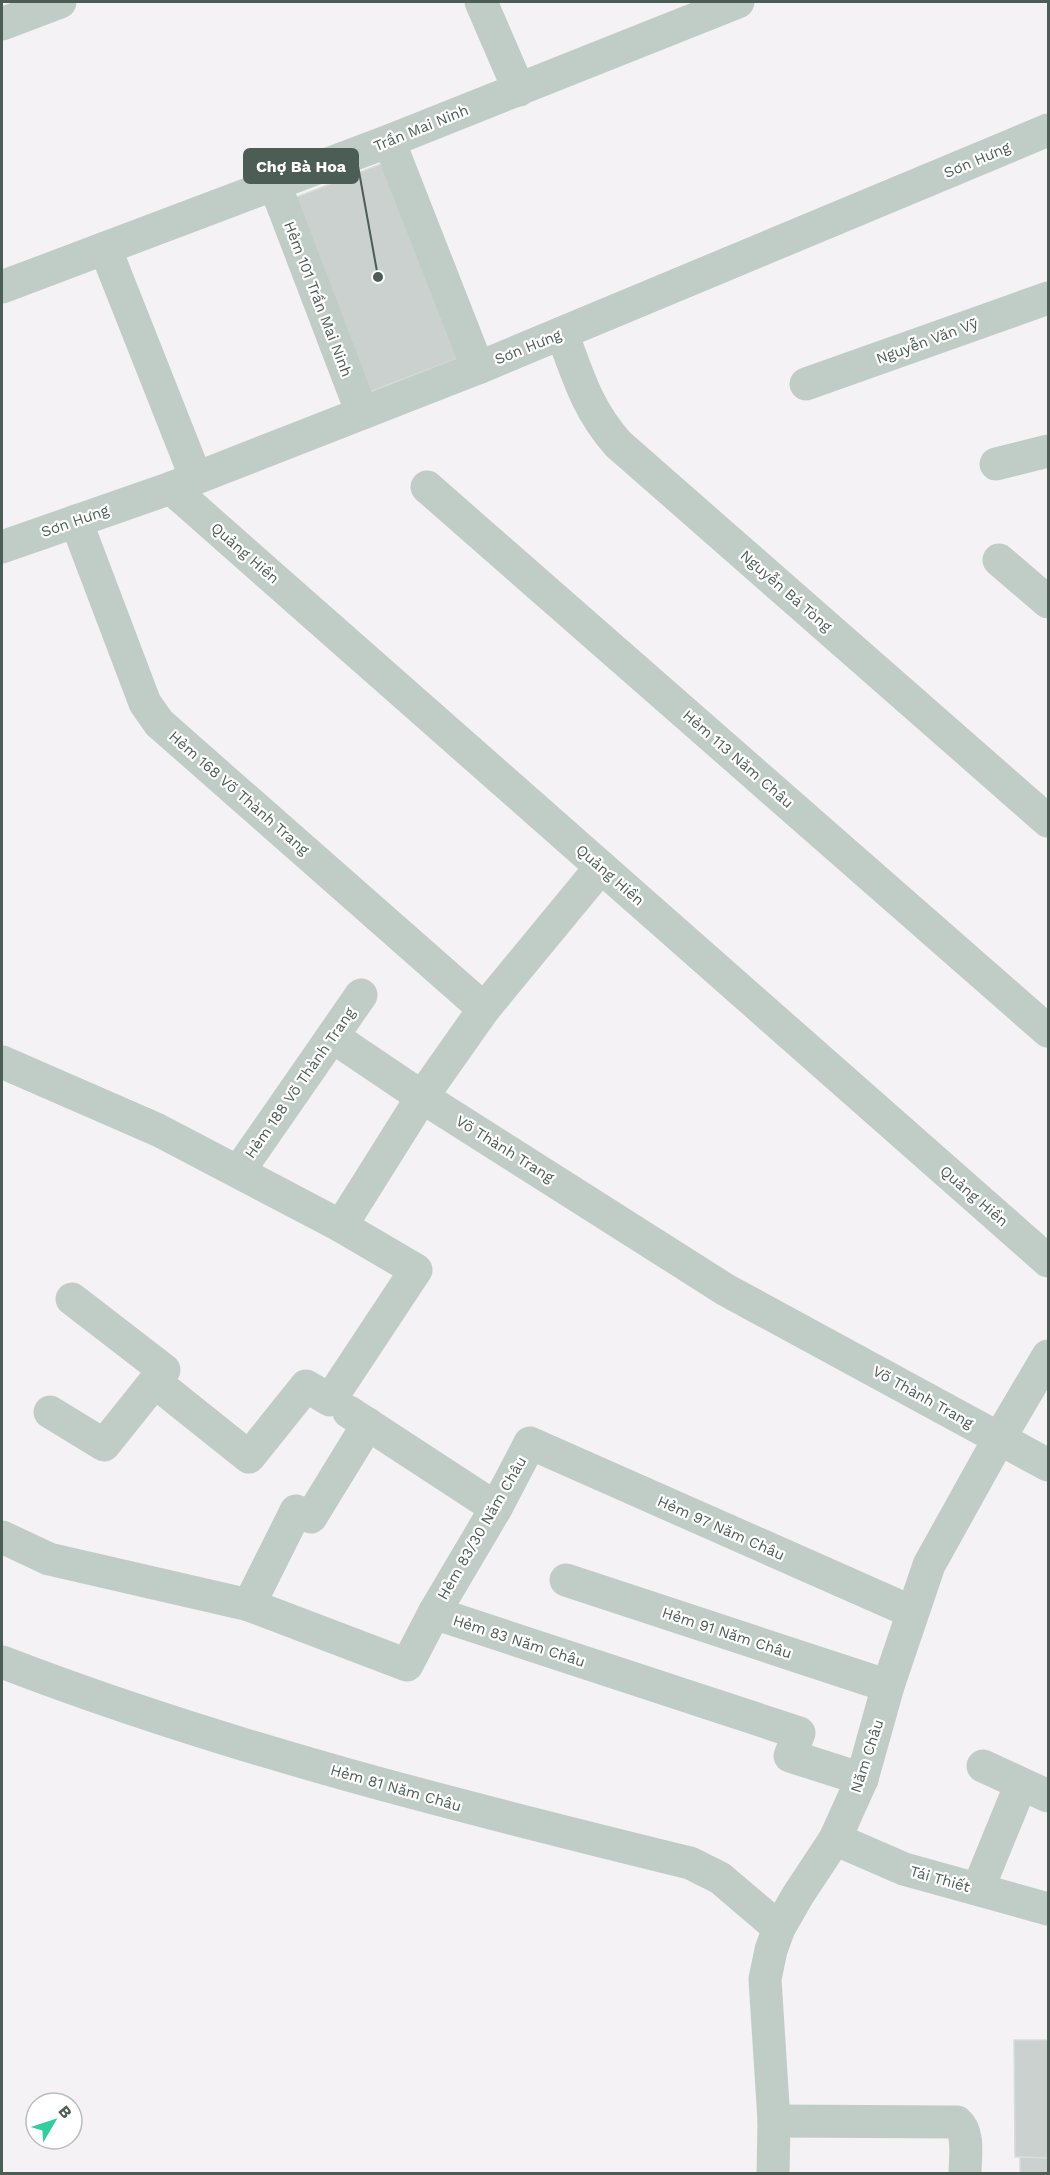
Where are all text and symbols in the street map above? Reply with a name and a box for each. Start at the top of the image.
street label: Trần Mai Ninh [371,101,471,155]
street label: Sơn Hưng [941,138,1013,182]
callout: Chợ Bà Hoa [244,149,358,183]
text: Chợ Bà Hoa [256,157,347,176]
street label: Hẻm 101 Trần Mai Ninh [280,219,356,379]
street label: Nguyễn Văn Vỹ [873,313,981,368]
street label: Sơn Hưng [492,325,564,369]
street label: Sơn Hưng [39,501,111,541]
street label: Quảng Hiền [207,519,283,587]
street label: Nguyễn Bá Tòng [737,546,836,636]
street label: Hẻm 113 Năm Châu [679,706,797,812]
street label: Hẻm 168 Võ Thành Trang [165,727,313,859]
street label: Quảng Hiền [572,841,648,909]
street label: Hẻm 188 Võ Thành Trang [241,1004,359,1162]
street label: Võ Thành Trang [453,1112,557,1186]
street label: Quảng Hiền [936,1162,1012,1230]
street label: Võ Thành Trang [870,1362,976,1432]
street label: Hẻm 83/30 Năm Châu [434,1453,530,1603]
street label: Hẻm 97 Năm Châu [655,1492,787,1564]
street label: Hẻm 91 Năm Châu [660,1604,794,1662]
street label: Hẻm 83 Năm Châu [451,1611,587,1671]
street label: Năm Châu [847,1717,887,1795]
street label: Hẻm 81 Năm Châu [328,1761,464,1815]
street label: Tái Thiết [908,1862,973,1896]
north arrow [24,2091,84,2151]
text: B [54,2102,76,2122]

